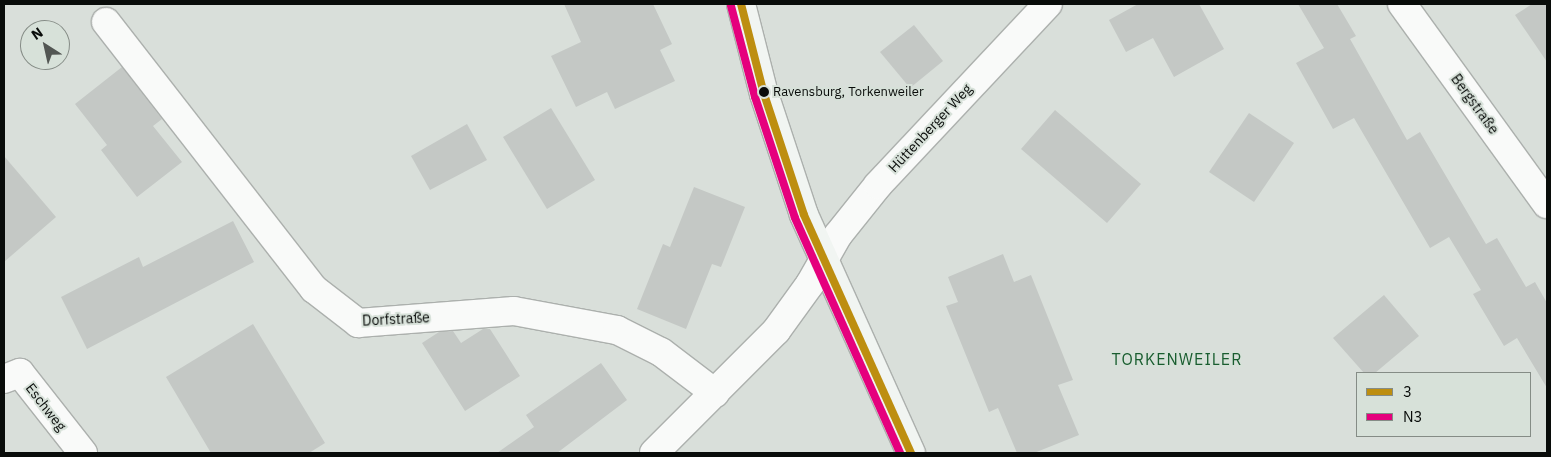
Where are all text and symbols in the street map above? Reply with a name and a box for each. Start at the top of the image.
north arrow [20,20,70,70]
text: N [28,23,46,44]
street label: Bergstraße [1448,71,1502,137]
street label: Hüttenberger Weg [885,80,975,176]
place label: Ravensburg, Torkenweiler [773,84,924,100]
marker: Ravensburg, Torkenweiler [759,87,769,97]
street label: Dorfstraße [362,309,430,329]
district label: TORKENWEILER [1110,349,1244,369]
legend [1356,372,1531,437]
street label: Eschweg [22,380,70,434]
text: 3 [1403,382,1412,401]
text: N3 [1403,407,1423,426]

